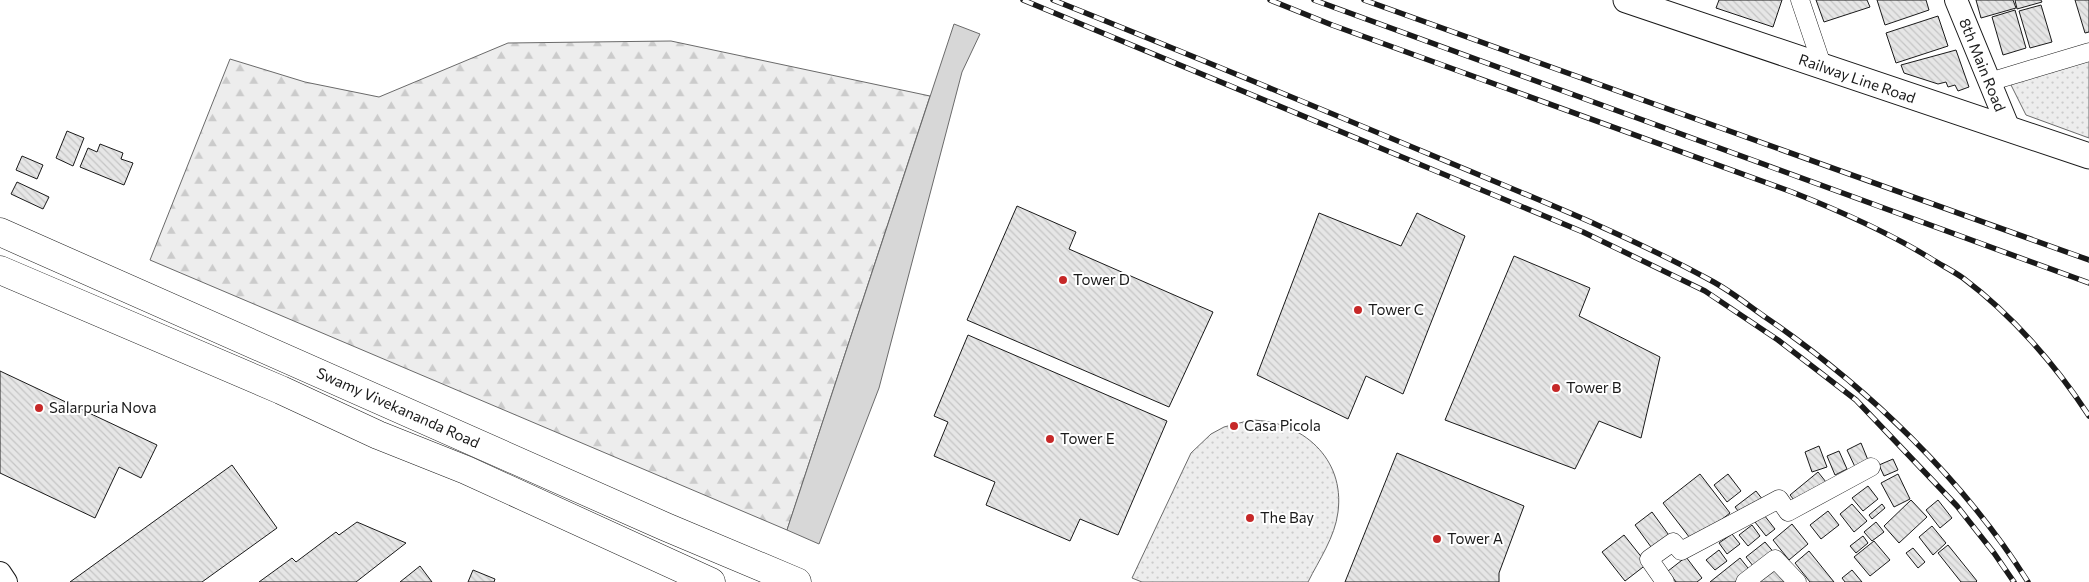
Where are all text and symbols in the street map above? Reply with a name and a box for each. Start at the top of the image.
street label: 8th Main Road [1956,15,2010,114]
street label: Railway Line Road [1796,50,1918,107]
place label: Tower D [1073,270,1130,288]
marker: Tower D [1057,274,1069,286]
place label: Tower C [1368,300,1424,318]
marker: Tower C [1352,304,1364,316]
street label: Swamy Vivekananda Road [314,363,483,451]
place label: Tower B [1566,378,1622,396]
marker: Tower B [1550,382,1562,394]
place label: Salarpuria Nova [49,398,157,416]
marker: Salarpuria Nova [33,402,45,414]
place label: Casa Picola [1244,416,1321,434]
marker: Casa Picola [1228,420,1240,432]
place label: Tower E [1060,429,1115,447]
marker: Tower E [1044,433,1056,445]
place label: The Bay [1260,508,1314,526]
marker: The Bay [1244,512,1256,524]
place label: Tower A [1447,529,1503,547]
marker: Tower A [1431,533,1443,545]

